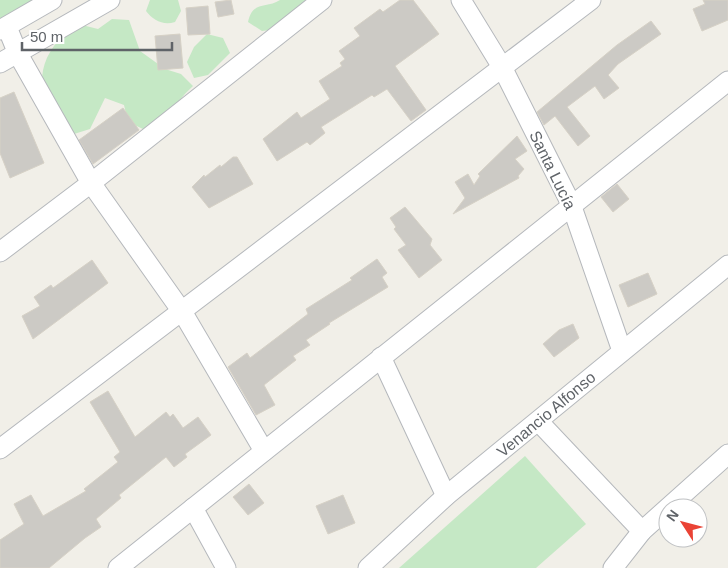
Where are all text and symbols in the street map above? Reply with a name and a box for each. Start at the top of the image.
scale bar [22,20,172,52]
text: 50 m [30,28,63,45]
street label: Santa Lucía [526,128,579,212]
street label: Venancio Alfonso [494,368,599,460]
north arrow [658,498,708,548]
text: N [663,507,682,524]

